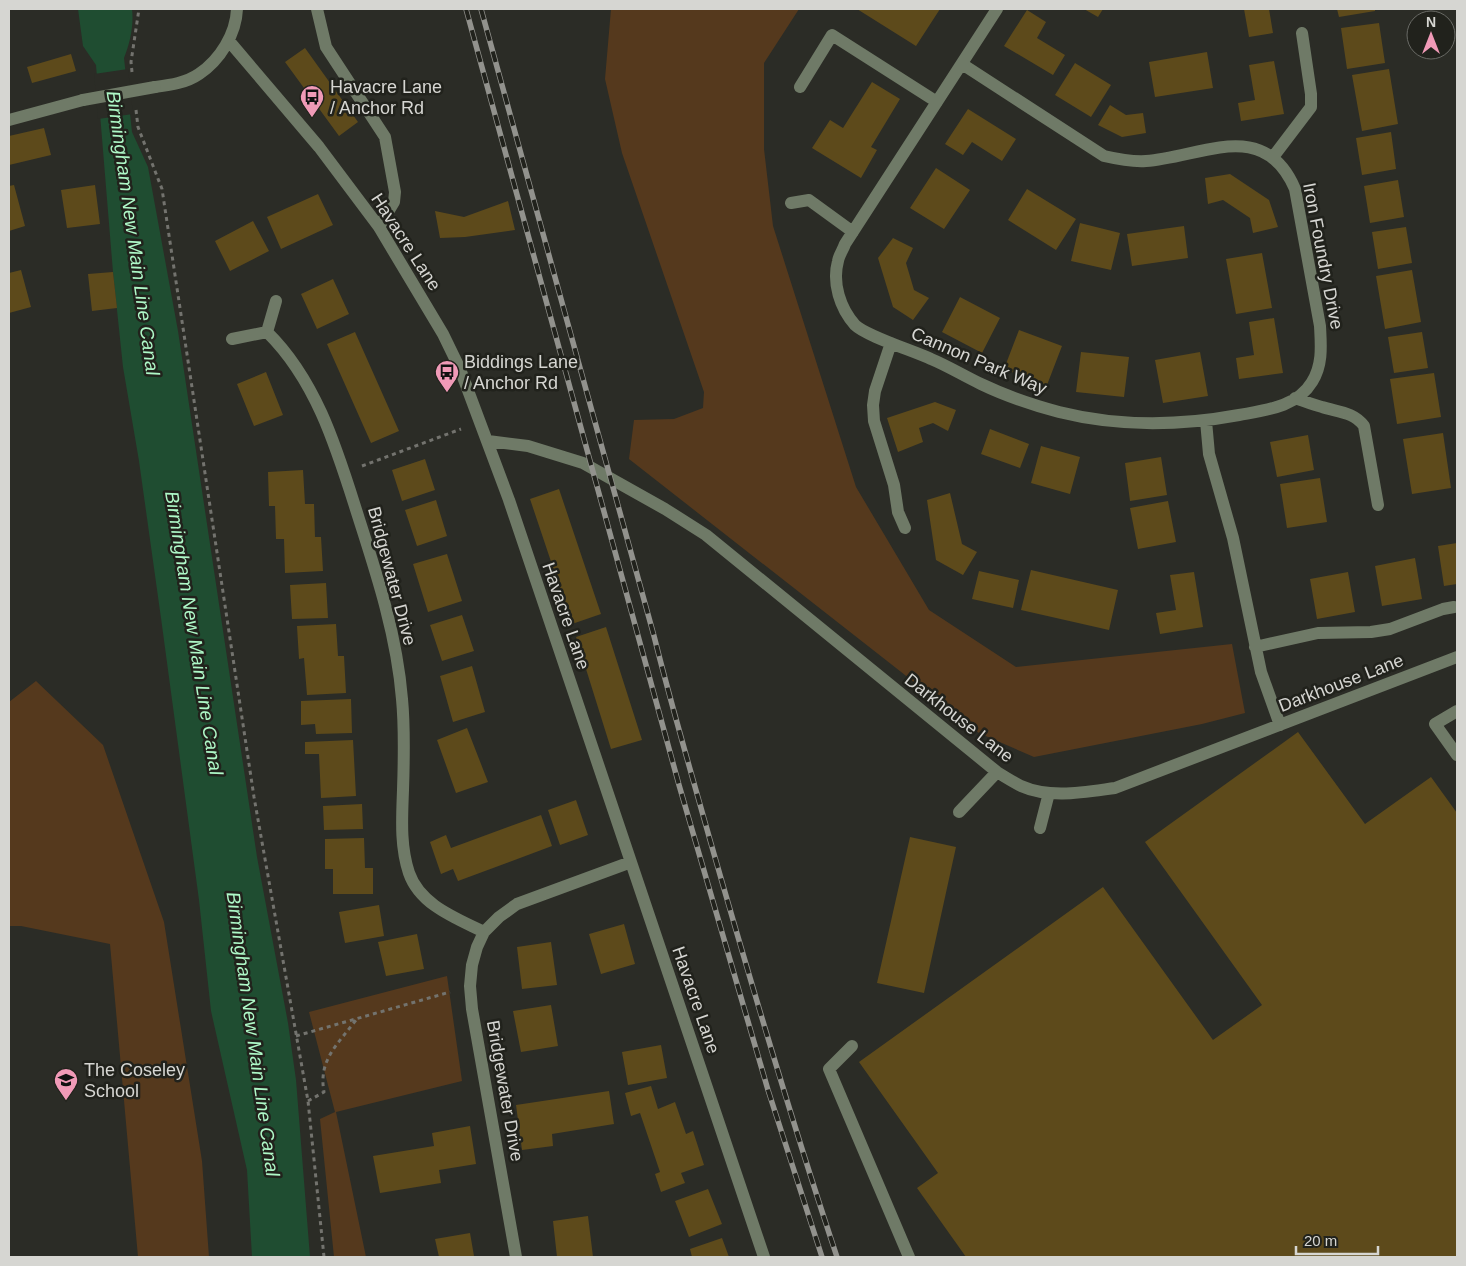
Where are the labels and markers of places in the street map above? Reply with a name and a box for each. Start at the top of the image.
place label: Havacre Lane / Anchor Rd [330,77,442,118]
bus stop icon: Havacre Lane / Anchor Rd [299,84,325,118]
place label: Biddings Lane / Anchor Rd [464,352,578,393]
bus stop icon: Biddings Lane / Anchor Rd [434,359,460,393]
place label: The Coseley School [84,1060,185,1101]
school or university icon: The Coseley School [53,1067,79,1101]

